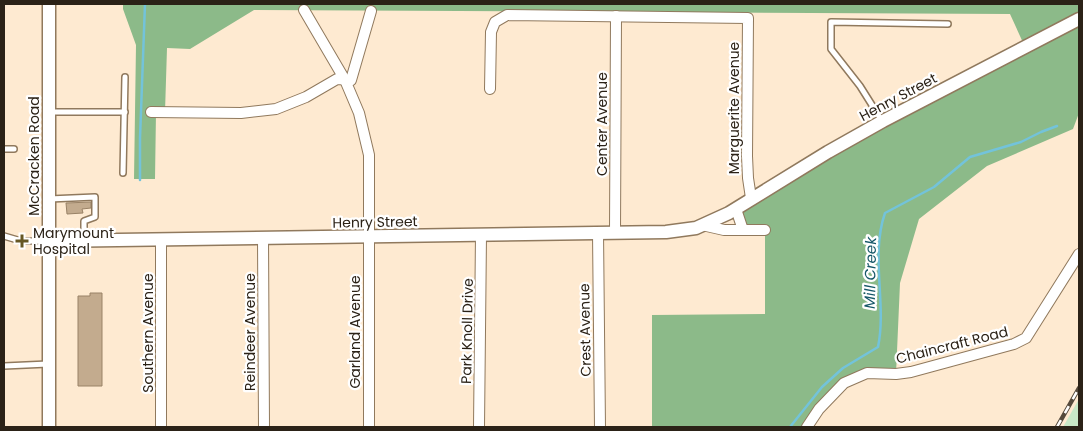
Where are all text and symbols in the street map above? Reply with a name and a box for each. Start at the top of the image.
street label: Marguerite Avenue [724,41,744,174]
street label: Henry Street [856,68,940,126]
street label: Center Avenue [592,72,612,176]
street label: McCracken Road [24,96,44,216]
street label: Henry Street [332,211,418,233]
place label: Marymount Hospital [33,223,114,259]
marker: Marymount Hospital [15,234,29,248]
water label: Mill Creek [859,236,881,309]
street label: Southern Avenue [138,273,158,393]
street label: Reindeer Avenue [240,273,260,391]
street label: Garland Avenue [345,275,365,389]
street label: Park Knoll Drive [456,278,478,384]
street label: Crest Avenue [574,283,596,377]
street label: Chaincraft Road [894,321,1010,369]

